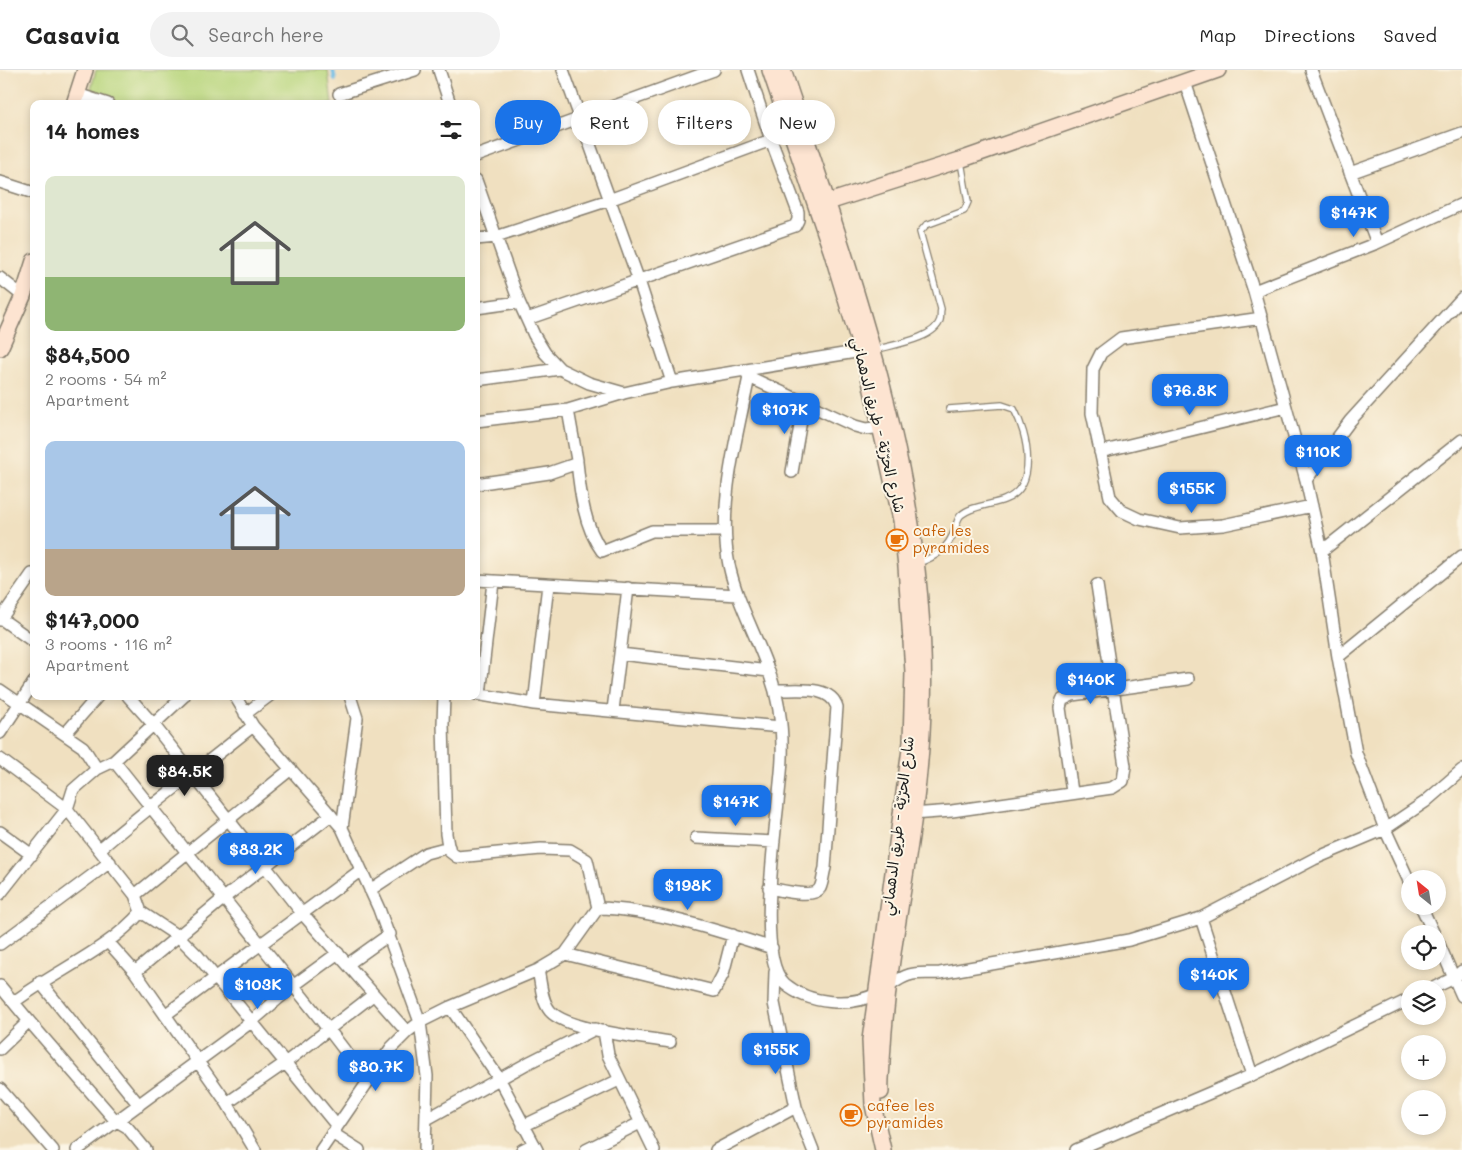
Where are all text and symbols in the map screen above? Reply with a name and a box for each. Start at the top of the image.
search box [150,12,500,57]
text: Casavia [25,19,120,50]
icon: search [168,21,196,49]
text: Search here [208,22,324,47]
text: Map [1199,23,1236,47]
text: Directions [1264,23,1356,47]
text: Saved [1384,23,1437,47]
chip: Buy [495,100,561,145]
chip: Rent [571,100,648,145]
chip: Filters [658,100,751,145]
chip: New [761,100,835,145]
icon: filters [437,116,465,144]
text: 14 homes [45,117,140,144]
pin: $147K [1319,196,1389,238]
text: $147K [1331,201,1377,222]
icon: home [210,208,300,298]
street label: شارع الحرّيّة - طريق الدهماني [844,335,911,516]
text: $84,500 [45,341,130,368]
text: 2 rooms · 54 m² [45,368,166,389]
pin: $76.8K [1149,374,1231,416]
text: $76.8K [1163,379,1217,400]
text: Apartment [45,389,130,410]
pin: $107K [750,392,820,435]
text: $107K [762,398,808,419]
pin: $110K [1283,434,1353,477]
text: $110K [1296,440,1340,461]
pin: $155K [1157,472,1227,514]
icon: home [210,473,300,563]
text: $155K [1169,477,1215,498]
place label: cafe les pyramides [913,520,990,557]
cafe icon: cafe les pyramides [885,528,909,552]
text: $147,000 [45,606,139,633]
text: 3 rooms · 116 m² [45,633,172,654]
text: Apartment [45,654,130,675]
pin: $140K [1056,662,1126,705]
text: $140K [1067,668,1115,689]
street label: شارع الحرّيّة - طريق الدهماني [876,735,922,917]
pin: $84.5K [144,754,226,797]
text: $84.5K [158,760,212,781]
pin: $147K [701,784,771,827]
text: $147K [713,790,759,811]
pin: $83.2K [215,832,297,875]
text: $83.2K [229,838,283,859]
pin: $198K [653,868,723,911]
north arrow [1401,870,1446,915]
map controls [1401,870,1446,1135]
text: $198K [664,874,712,895]
button: locate [1401,925,1446,970]
pin: $140K [1179,958,1249,1000]
text: $140K [1190,963,1238,984]
pin: $103K [223,968,293,1010]
text: $103K [234,973,282,994]
button: layers [1401,980,1446,1025]
pin: $155K [741,1032,811,1075]
button: + [1401,1035,1446,1080]
text: $155K [753,1038,799,1059]
pin: $80.7K [335,1050,417,1092]
text: $80.7K [349,1055,403,1076]
button: − [1401,1090,1446,1135]
place label: cafee les pyramides [867,1095,944,1132]
cafe icon: cafee les pyramides [839,1103,863,1127]

